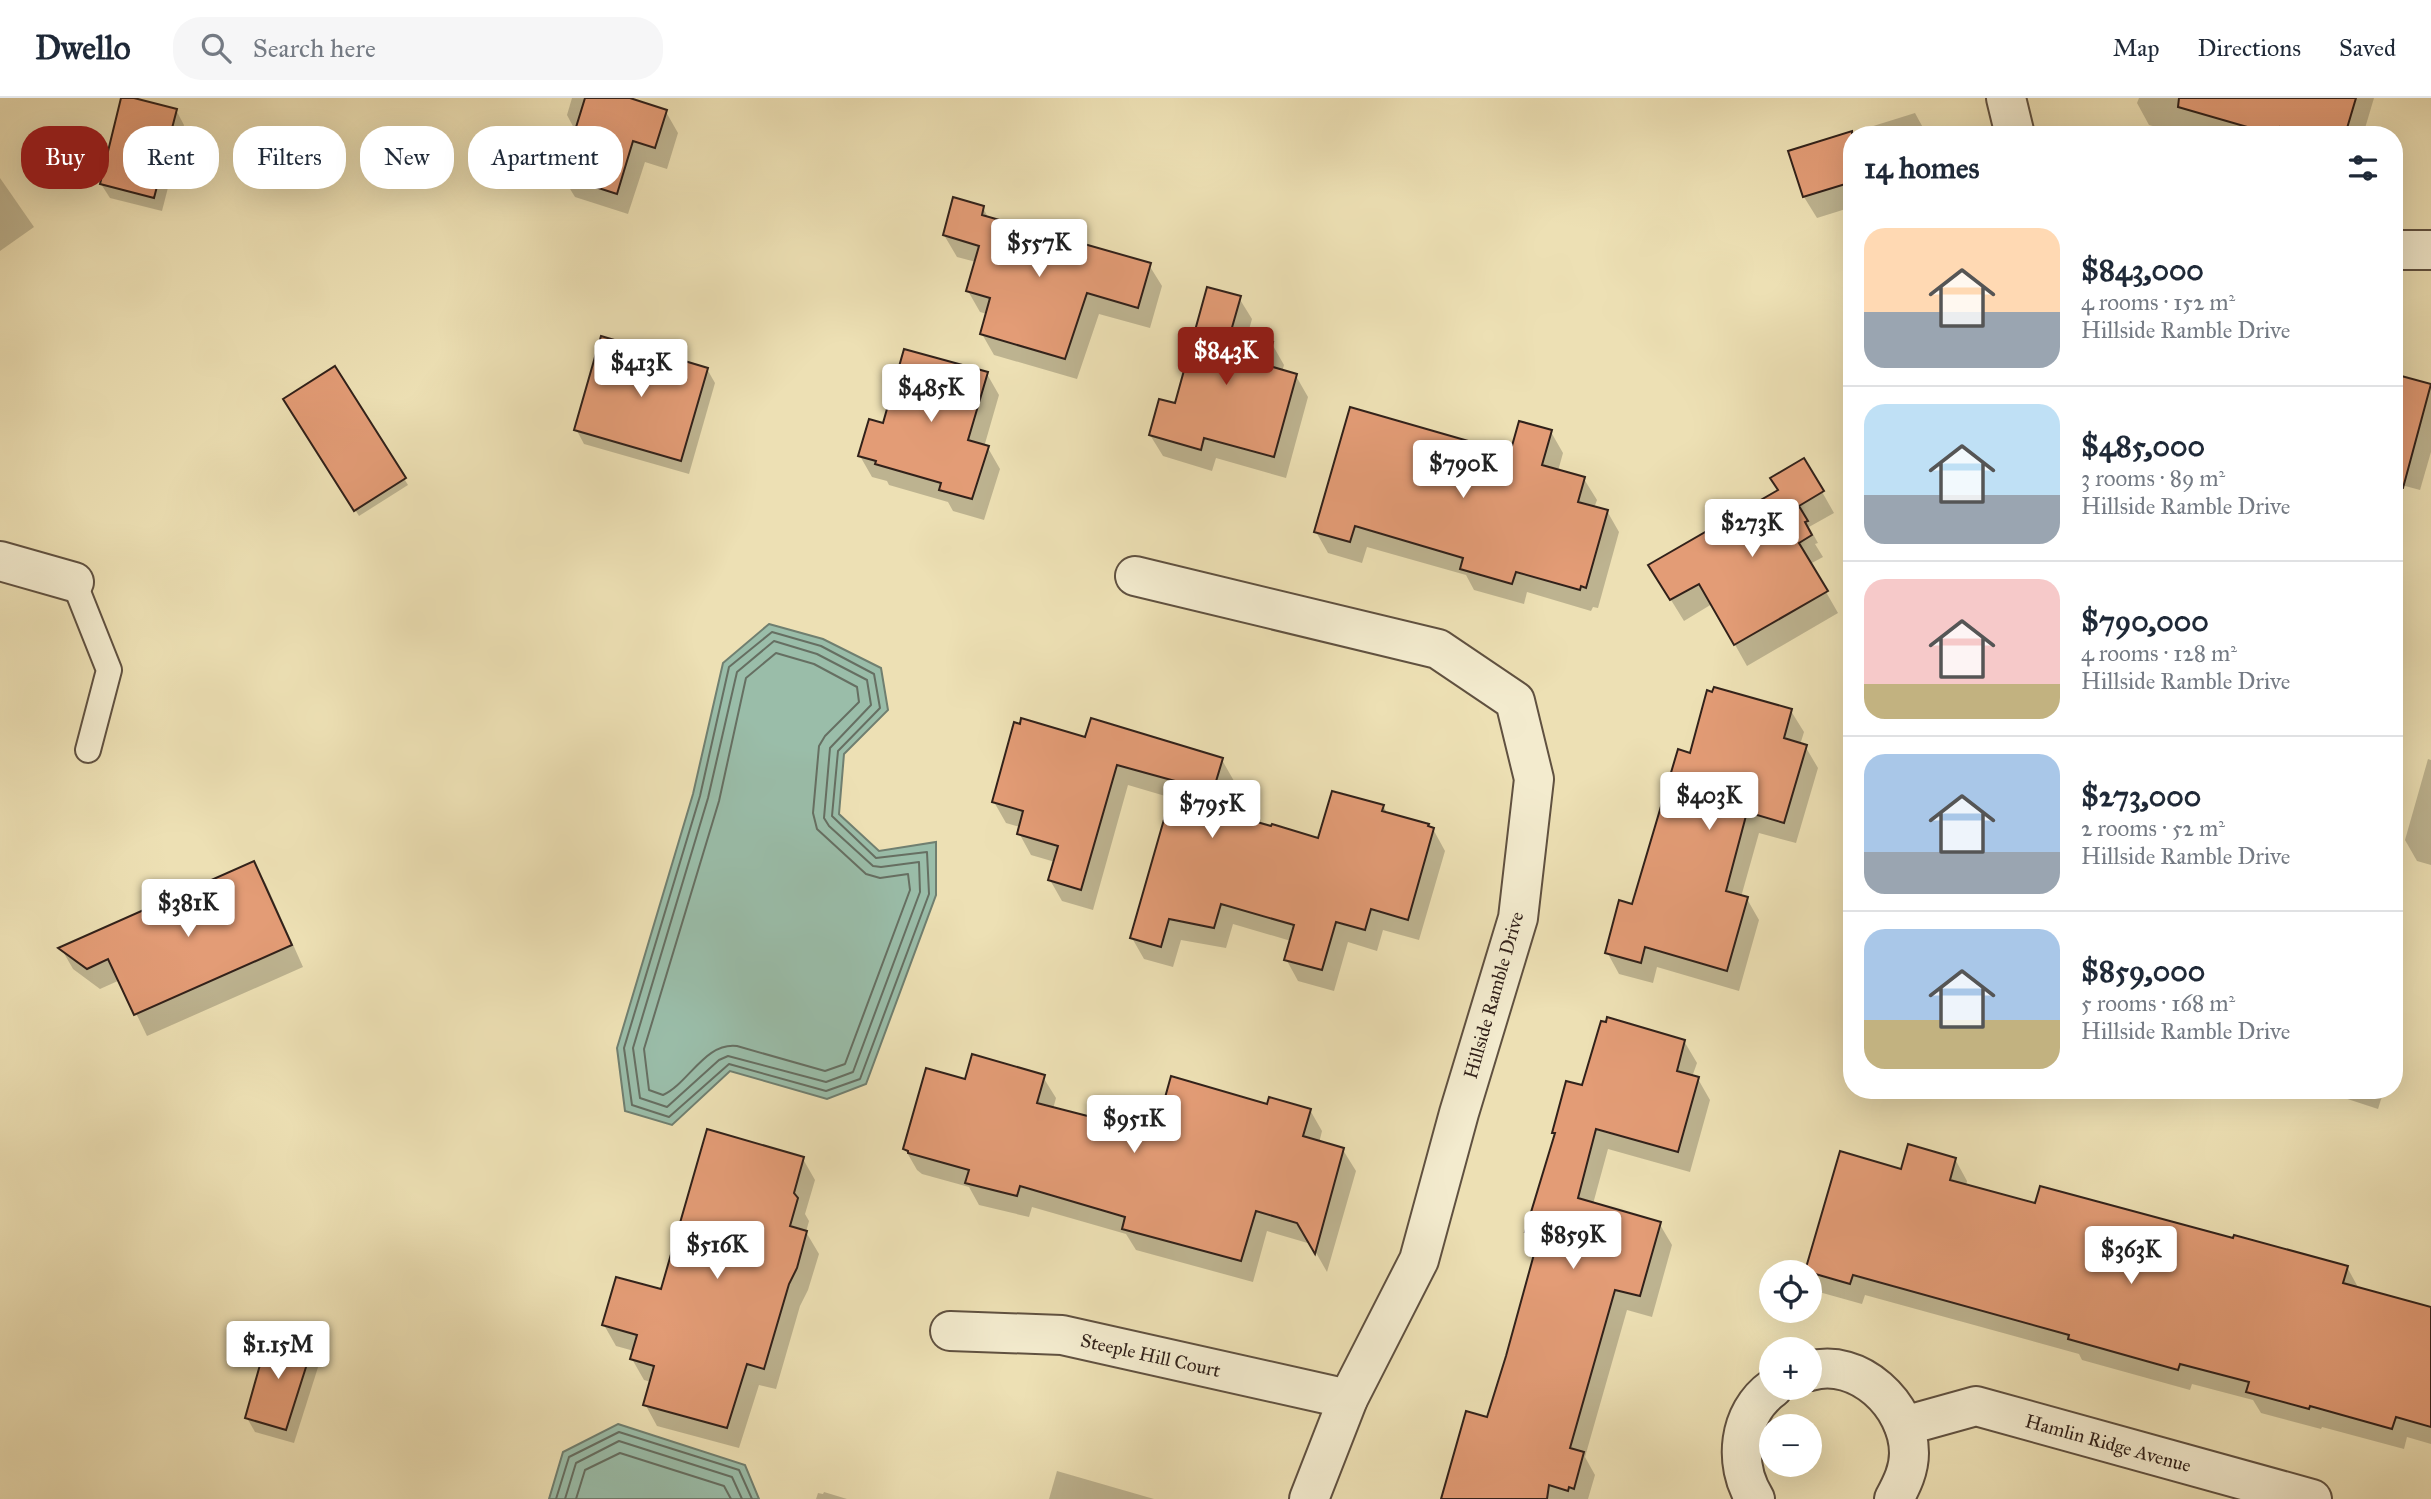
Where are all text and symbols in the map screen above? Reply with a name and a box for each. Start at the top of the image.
search box [173,17,663,80]
text: Dwello [35,28,131,68]
icon: search [197,29,235,67]
text: Search here [253,32,376,64]
text: Map [2113,33,2160,63]
text: Directions [2198,33,2301,63]
text: Saved [2339,33,2396,63]
chip: Buy [21,126,109,189]
chip: Rent [123,126,219,189]
chip: Filters [233,126,346,189]
chip: New [360,126,454,189]
chip: Apartment [468,126,623,189]
icon: filters [2344,149,2382,187]
text: 14 homes [1864,150,1979,186]
pin: $557K [990,220,1088,279]
text: $557K [1007,228,1071,256]
text: $843,000 [2081,252,2204,288]
icon: home [1920,256,2004,340]
text: 4 rooms · 152 m² [2081,288,2235,316]
text: Hillside Ramble Drive [2081,316,2290,344]
pin: $843K [1177,328,1275,387]
text: $843K [1194,336,1258,364]
pin: $413K [592,340,690,399]
text: $413K [610,348,672,376]
pin: $485K [882,364,980,424]
text: $485K [898,373,964,401]
text: $485,000 [2081,428,2205,464]
icon: home [1920,432,2004,516]
pin: $790K [1414,440,1512,500]
text: $790K [1429,449,1497,477]
text: 3 rooms · 89 m² [2081,464,2225,492]
text: Hillside Ramble Drive [2081,492,2290,520]
pin: $273K [1703,500,1801,559]
text: $273K [1721,508,1783,536]
text: $790,000 [2081,603,2209,639]
icon: home [1920,607,2004,691]
text: 4 rooms · 128 m² [2081,639,2237,667]
text: Hillside Ramble Drive [2081,667,2290,695]
pin: $403K [1660,772,1758,832]
text: $273,000 [2081,778,2201,814]
pin: $795K [1163,780,1261,840]
text: $403K [1676,781,1742,809]
icon: home [1920,782,2004,866]
text: $795K [1179,789,1245,817]
text: 2 rooms · 52 m² [2081,814,2225,842]
text: Hillside Ramble Drive [2081,842,2290,870]
pin: $381K [139,880,237,939]
text: $381K [158,888,218,916]
street label: Hillside Ramble Drive [1459,909,1528,1081]
text: $859,000 [2081,953,2205,989]
icon: home [1920,957,2004,1041]
text: 5 rooms · 168 m² [2081,989,2235,1017]
text: Hillside Ramble Drive [2081,1017,2290,1045]
pin: $951K [1085,1096,1183,1155]
text: $951K [1103,1104,1165,1132]
pin: $859K [1524,1212,1622,1271]
text: $859K [1540,1220,1606,1248]
pin: $516K [668,1222,766,1281]
pin: $363K [2082,1226,2180,1286]
text: $516K [686,1230,748,1258]
text: $363K [2101,1235,2161,1263]
map controls [1759,1260,1822,1477]
button: locate [1759,1260,1822,1323]
pin: $1.15M [221,1322,335,1381]
street label: Steeple Hill Court [1078,1329,1223,1382]
text: $1.15M [243,1330,314,1358]
button: + [1759,1337,1822,1400]
street label: Hamlin Ridge Avenue [2023,1409,2194,1477]
button: − [1759,1414,1822,1477]

